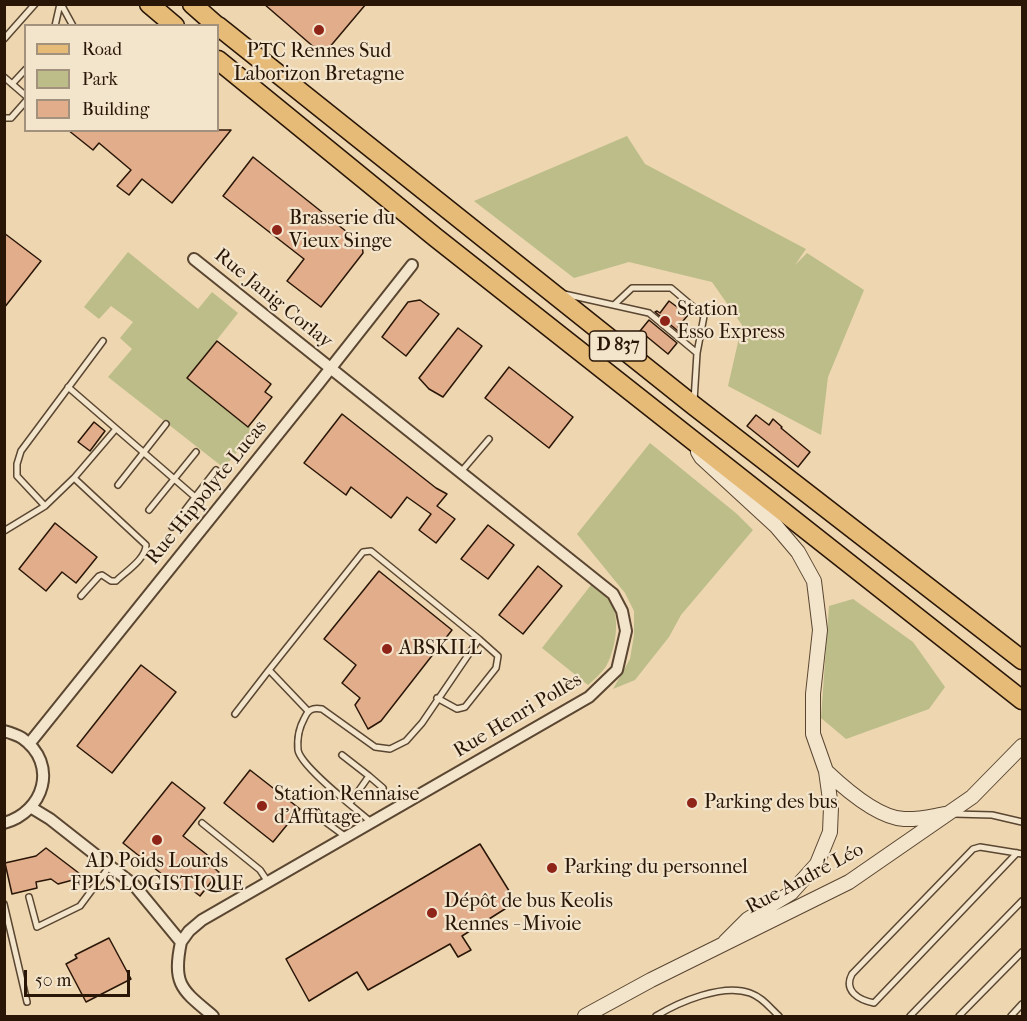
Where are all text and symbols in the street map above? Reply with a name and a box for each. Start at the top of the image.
marker: PTC Rennes Sud Laborizon Bretagne [312,23,326,37]
legend [24,24,219,132]
text: Road [82,39,122,60]
place label: PTC Rennes Sud Laborizon Bretagne [234,40,404,87]
text: Park [82,69,118,90]
text: Building [82,99,149,120]
place label: Brasserie du Vieux Singe [289,207,395,254]
marker: Brasserie du Vieux Singe [270,223,284,237]
street label: Rue Janig Corlay [209,244,337,354]
place label: Station Esso Express [677,298,785,345]
marker: Station Esso Express [658,314,672,328]
road number: D 837 [590,331,646,361]
street label: Rue Hippolyte Lucas [141,416,273,570]
place label: ABSKILL [399,637,482,661]
marker: ABSKILL [380,642,394,656]
street label: Rue Henri Pollès [450,668,586,764]
place label: Station Rennaise d'Affûtage [274,783,419,830]
place label: Parking des bus [704,791,838,815]
marker: Parking des bus [685,796,699,810]
marker: Station Rennaise d'Affûtage [255,799,269,813]
marker: AD Poids Lourds FPLS LOGISTIQUE [150,833,164,847]
street label: Rue André Léo [742,838,868,920]
place label: AD Poids Lourds FPLS LOGISTIQUE [70,850,244,897]
place label: Parking du personnel [564,856,748,880]
marker: Parking du personnel [545,861,559,875]
place label: Dépôt de bus Keolis Rennes - Mivoie [444,890,613,937]
marker: Dépôt de bus Keolis Rennes - Mivoie [425,906,439,920]
scale bar [27,958,134,996]
text: 50 m [35,970,71,991]

